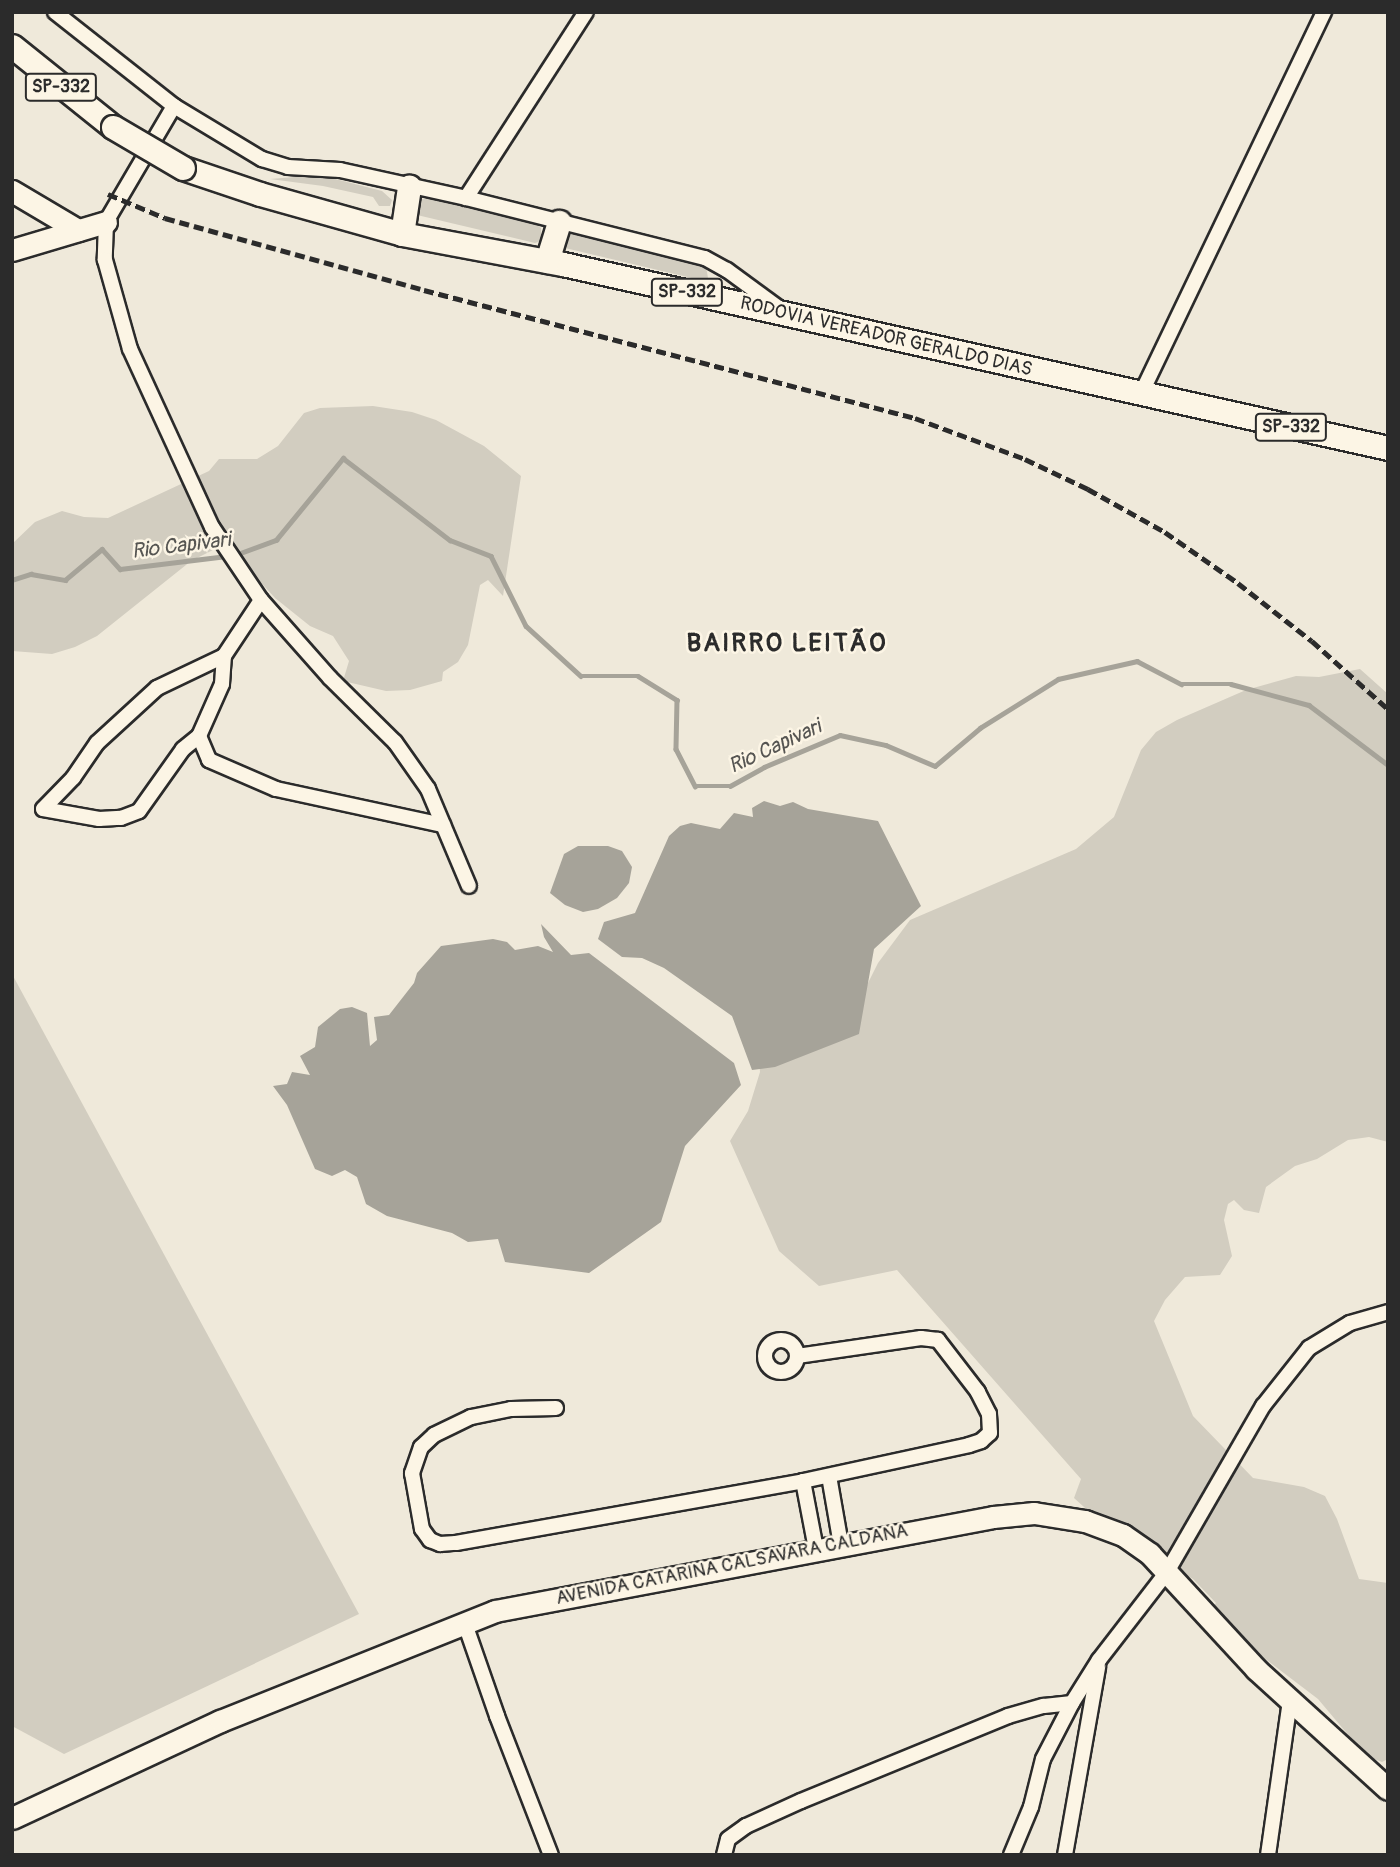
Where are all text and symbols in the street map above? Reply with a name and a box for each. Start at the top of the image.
road number: SP-332 [24,72,98,102]
road number: SP-332 [650,278,724,306]
street label: RODOVIA VEREADOR GERALDO DIAS [738,292,1034,382]
road number: SP-332 [1254,412,1328,442]
water label: Rio Capivari [130,527,232,565]
district label: BAIRRO LEITÃO [688,628,886,660]
water label: Rio Capivari [725,715,825,779]
street label: AVENIDA CATARINA CALSAVARA CALDANA [554,1520,910,1610]

